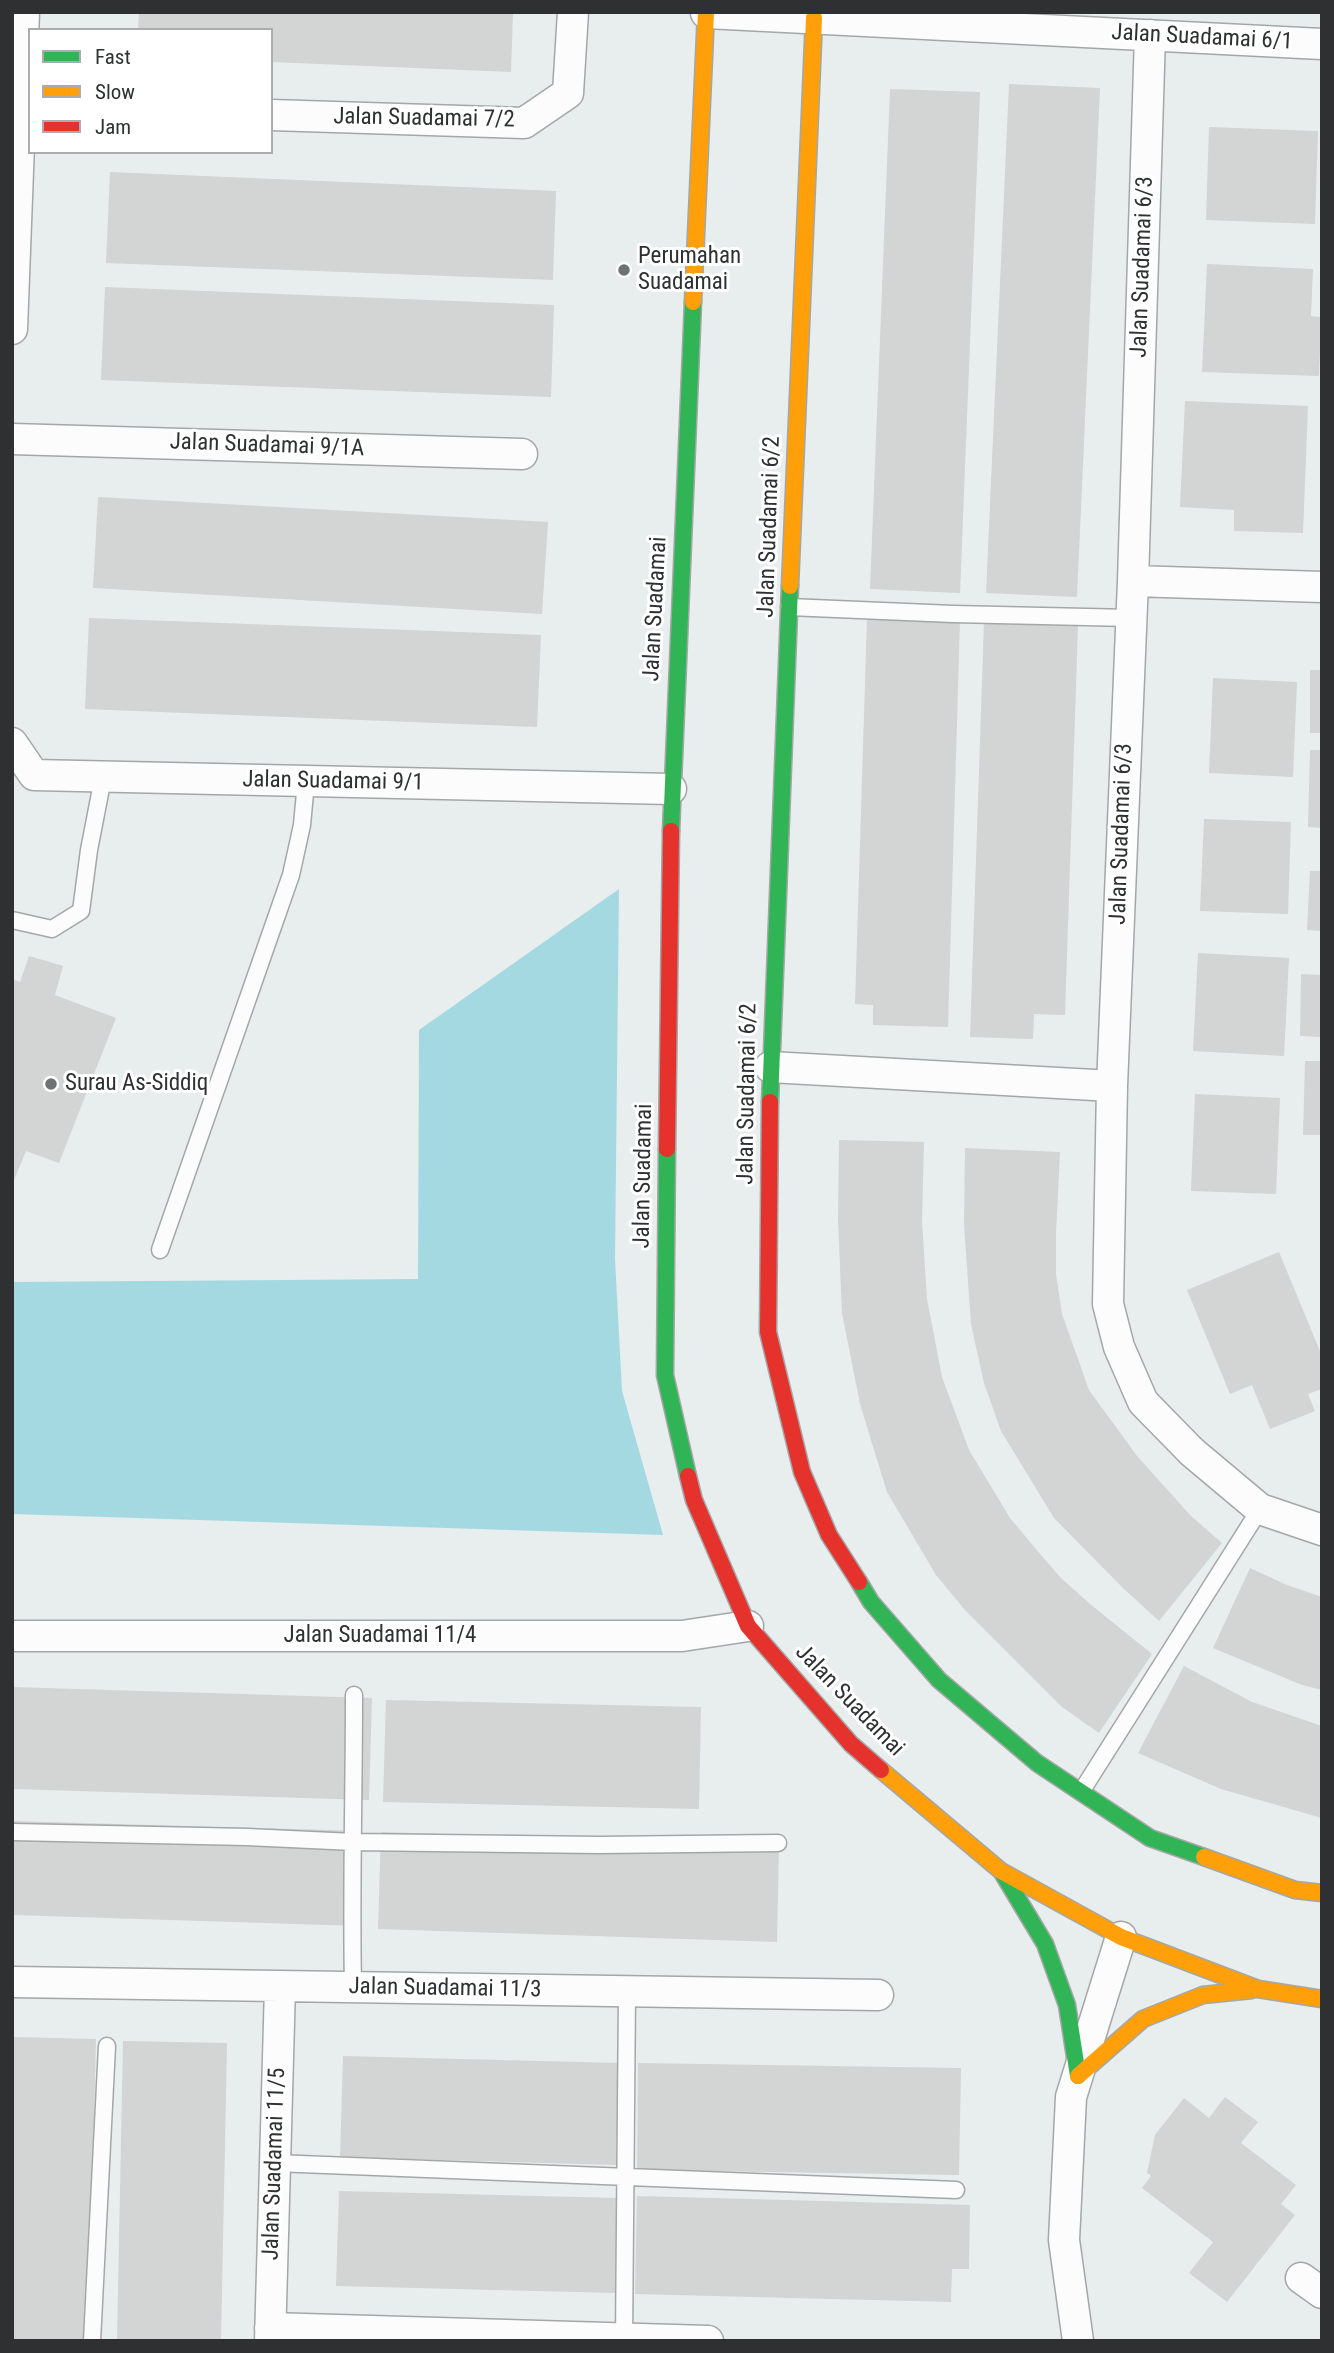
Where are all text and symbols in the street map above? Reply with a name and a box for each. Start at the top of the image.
street label: Jalan Suadamai 6/1 [1111,19,1293,57]
legend [28,28,273,154]
text: Fast [95,45,131,69]
text: Slow [95,80,135,104]
street label: Jalan Suadamai 7/2 [333,104,515,134]
text: Jam [95,115,131,139]
street label: Jalan Suadamai 6/3 [1126,176,1160,358]
place label: Perumahan Suadamai [638,243,741,297]
marker: Perumahan Suadamai [616,262,632,278]
street label: Jalan Suadamai 9/1A [169,429,365,463]
street label: Jalan Suadamai 6/2 [753,436,787,618]
street label: Jalan Suadamai [638,536,674,682]
street label: Jalan Suadamai 6/3 [1105,743,1139,925]
street label: Jalan Suadamai 9/1 [242,767,424,797]
street label: Jalan Suadamai 6/2 [733,1003,763,1185]
place label: Surau As-Siddiq [65,1070,208,1098]
marker: Surau As-Siddiq [43,1076,59,1092]
street label: Jalan Suadamai [629,1103,659,1249]
street label: Jalan Suadamai 11/4 [284,1622,476,1650]
street label: Jalan Suadamai [789,1639,909,1763]
street label: Jalan Suadamai 11/3 [348,1974,542,2004]
street label: Jalan Suadamai 11/5 [258,2067,292,2261]

